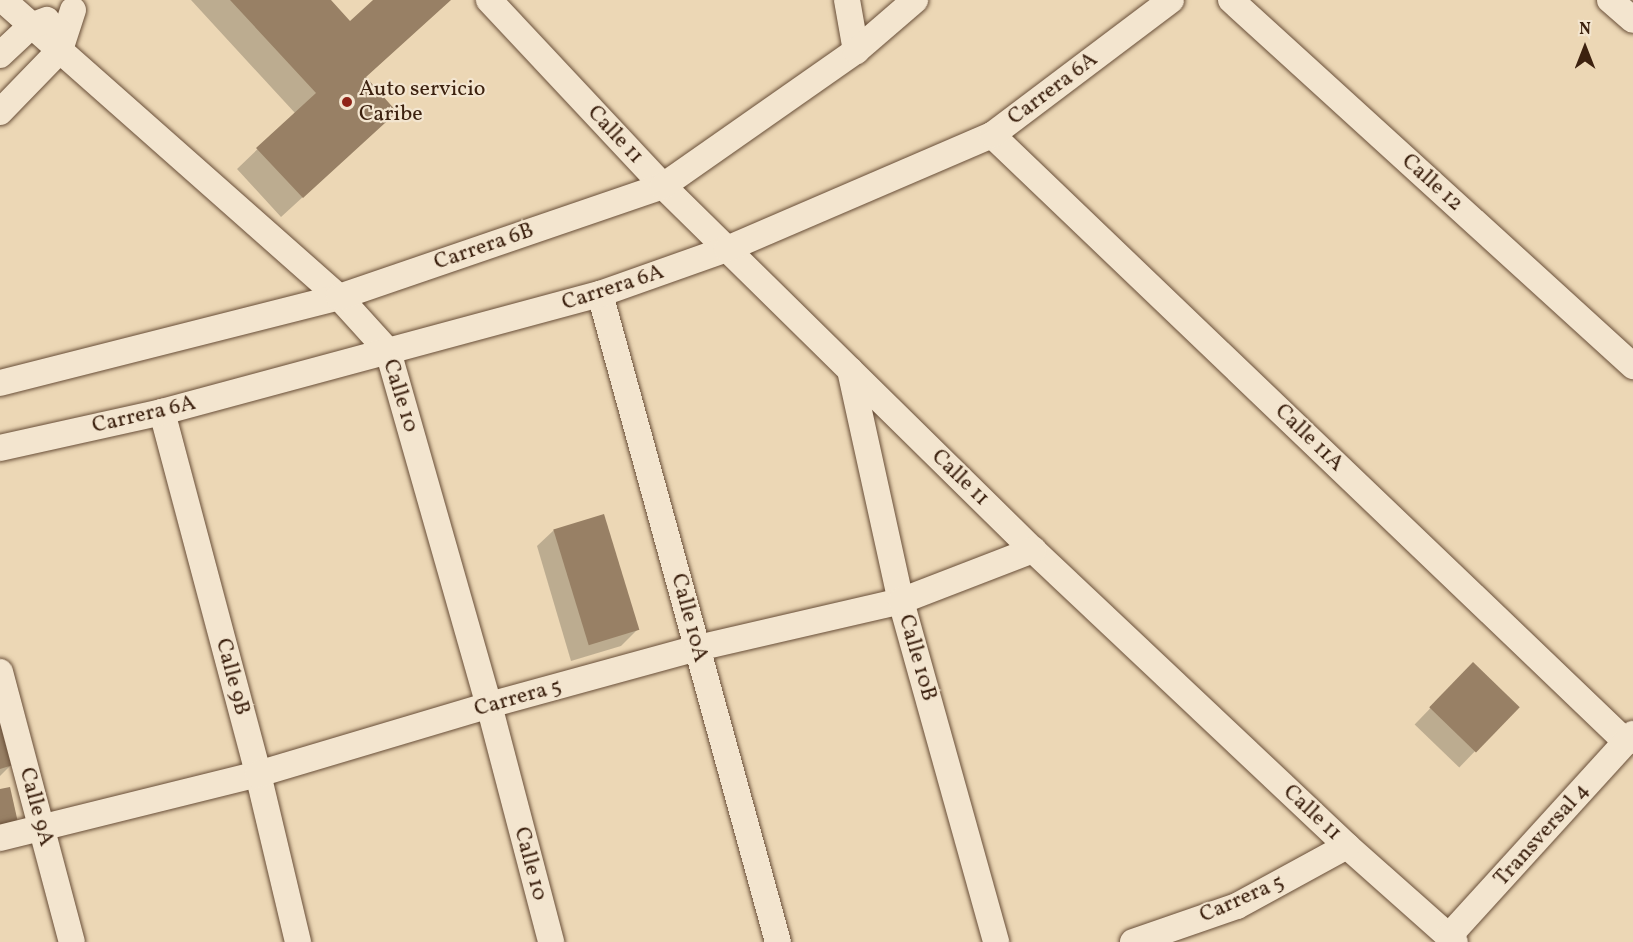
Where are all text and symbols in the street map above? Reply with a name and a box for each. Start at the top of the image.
north arrow [1555,18,1615,78]
text: N [1579,19,1591,41]
street label: Carrera 6A [1003,47,1103,131]
place label: Auto servicio Caribe [359,76,486,128]
marker: Auto servicio Caribe [340,95,354,109]
street label: Calle 11 [581,100,649,170]
street label: Calle 12 [1396,149,1468,217]
street label: Carrera 6B [431,218,537,276]
street label: Carrera 6A [559,259,667,317]
street label: Calle 10 [376,356,424,436]
street label: Carrera 6A [90,390,198,440]
street label: Calle 11A [1269,399,1349,477]
street label: Calle 11 [926,444,994,512]
street label: Calle 10A [665,571,713,665]
street label: Calle 10B [892,612,942,704]
street label: Calle 9B [209,636,255,718]
street label: Carrera 5 [471,673,565,723]
street label: Calle 9A [13,765,59,849]
street label: Transversal 4 [1489,778,1595,892]
street label: Calle 11 [1277,779,1347,847]
street label: Calle 10 [508,824,552,904]
street label: Carrera 5 [1196,869,1288,929]

